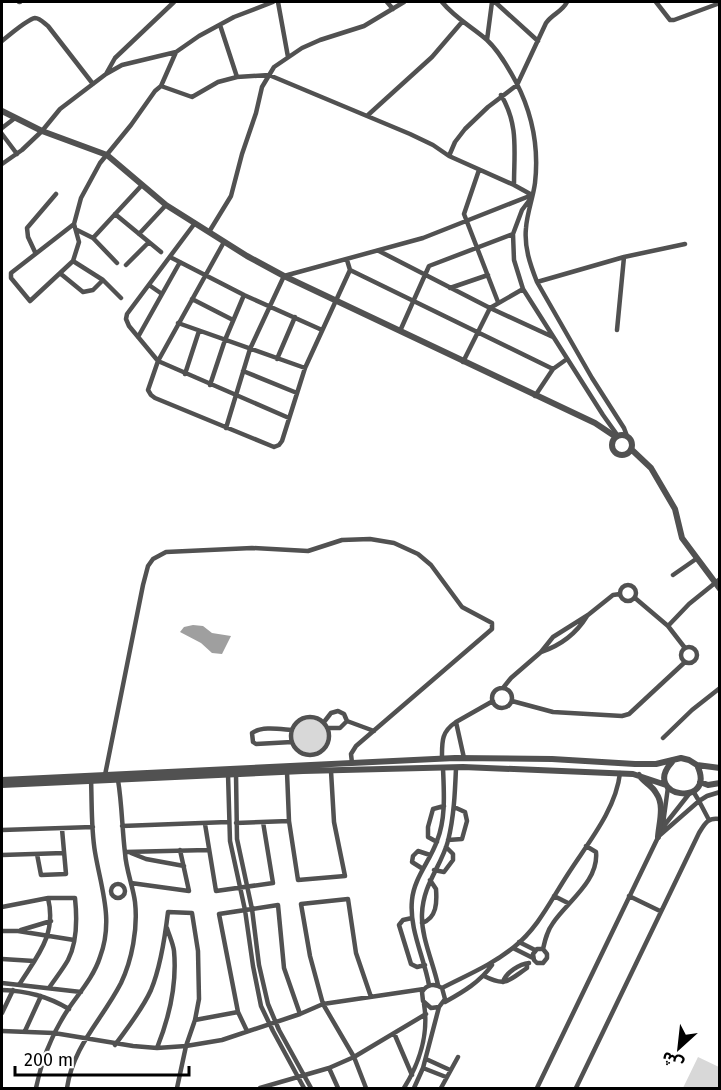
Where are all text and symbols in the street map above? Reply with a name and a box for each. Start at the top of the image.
north arrow [649,1018,709,1078]
scale bar [15,1039,189,1077]
text: ش [658,1047,686,1074]
text: 200 m [24,1049,73,1071]

